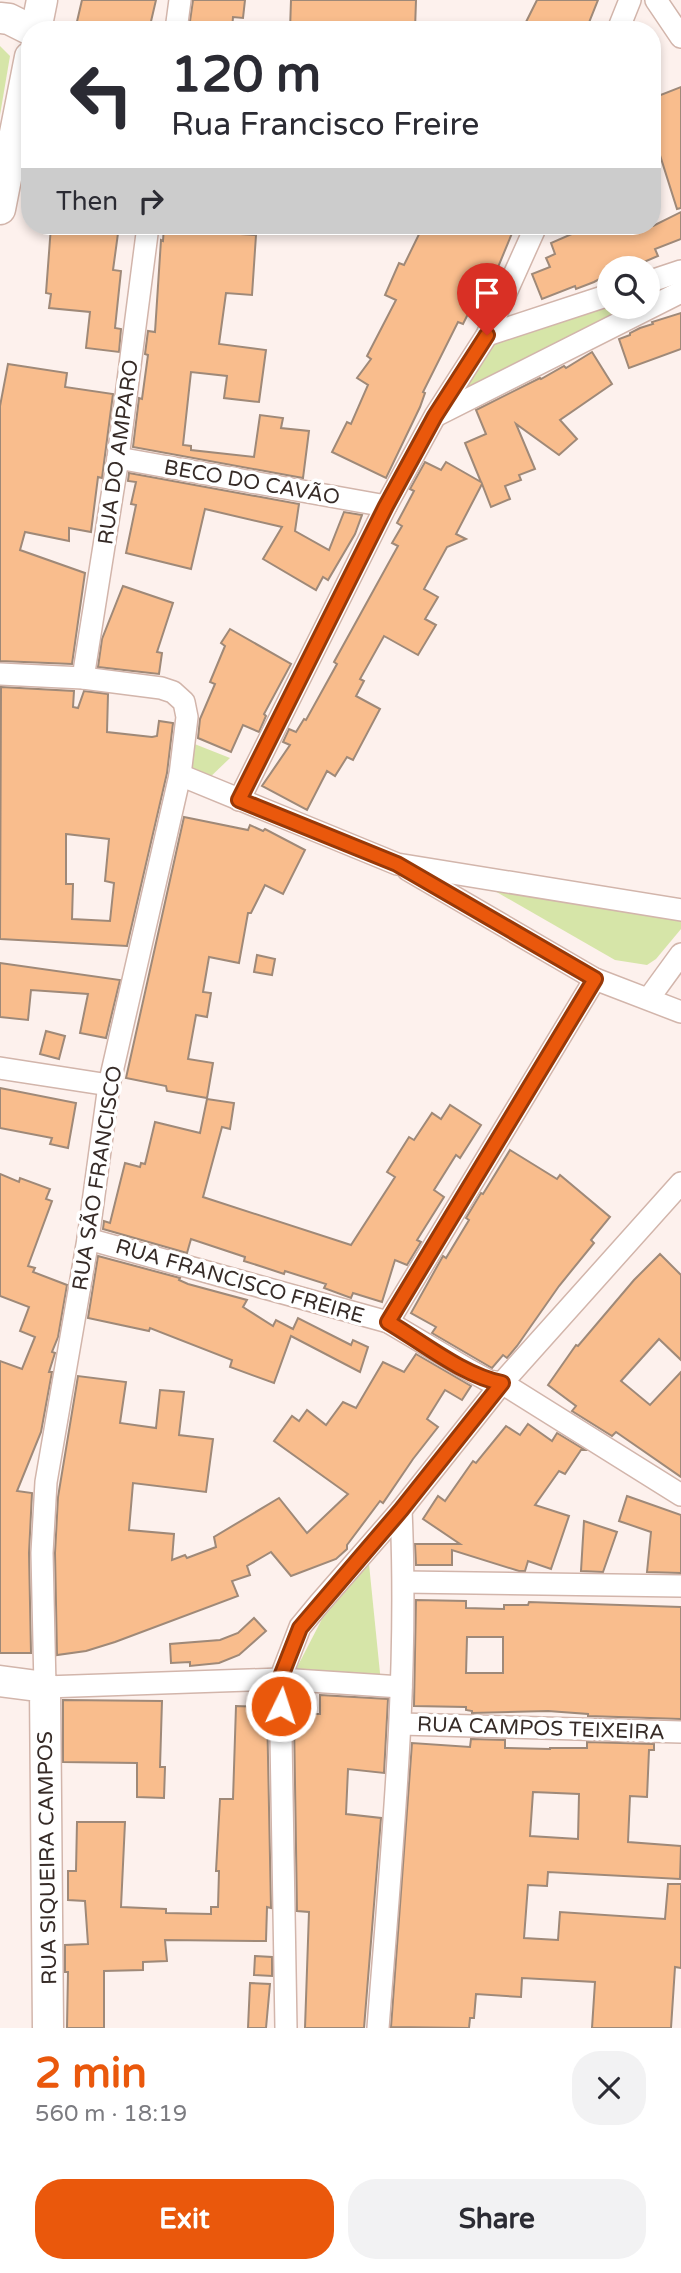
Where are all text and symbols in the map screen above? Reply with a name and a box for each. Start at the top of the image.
text: 120 m [171,46,321,105]
icon: left [56,49,147,140]
text: Rua Francisco Freire [171,106,479,144]
icon: right [132,182,170,220]
text: Then [56,186,118,217]
map controls [597,256,660,319]
button: search [597,256,660,319]
pin [457,263,517,335]
icon: arrive [468,274,506,312]
street label: RUA DO AMPARO [93,358,144,546]
street label: BECO DO CAVÃO [162,455,342,510]
street label: RUA SÃO FRANCISCO [67,1064,128,1292]
street label: RUA FRANCISCO FREIRE [113,1234,367,1329]
position arrow [244,1669,318,1743]
street label: RUA CAMPOS TEIXEIRA [417,1712,665,1745]
street label: RUA SIQUEIRA CAMPOS [33,1731,62,1985]
text: 2 min [35,2048,147,2099]
button: close [572,2051,646,2125]
text: 560 m · 18:19 [35,2100,187,2128]
button: Exit [35,2179,334,2259]
button: Share [348,2179,646,2259]

